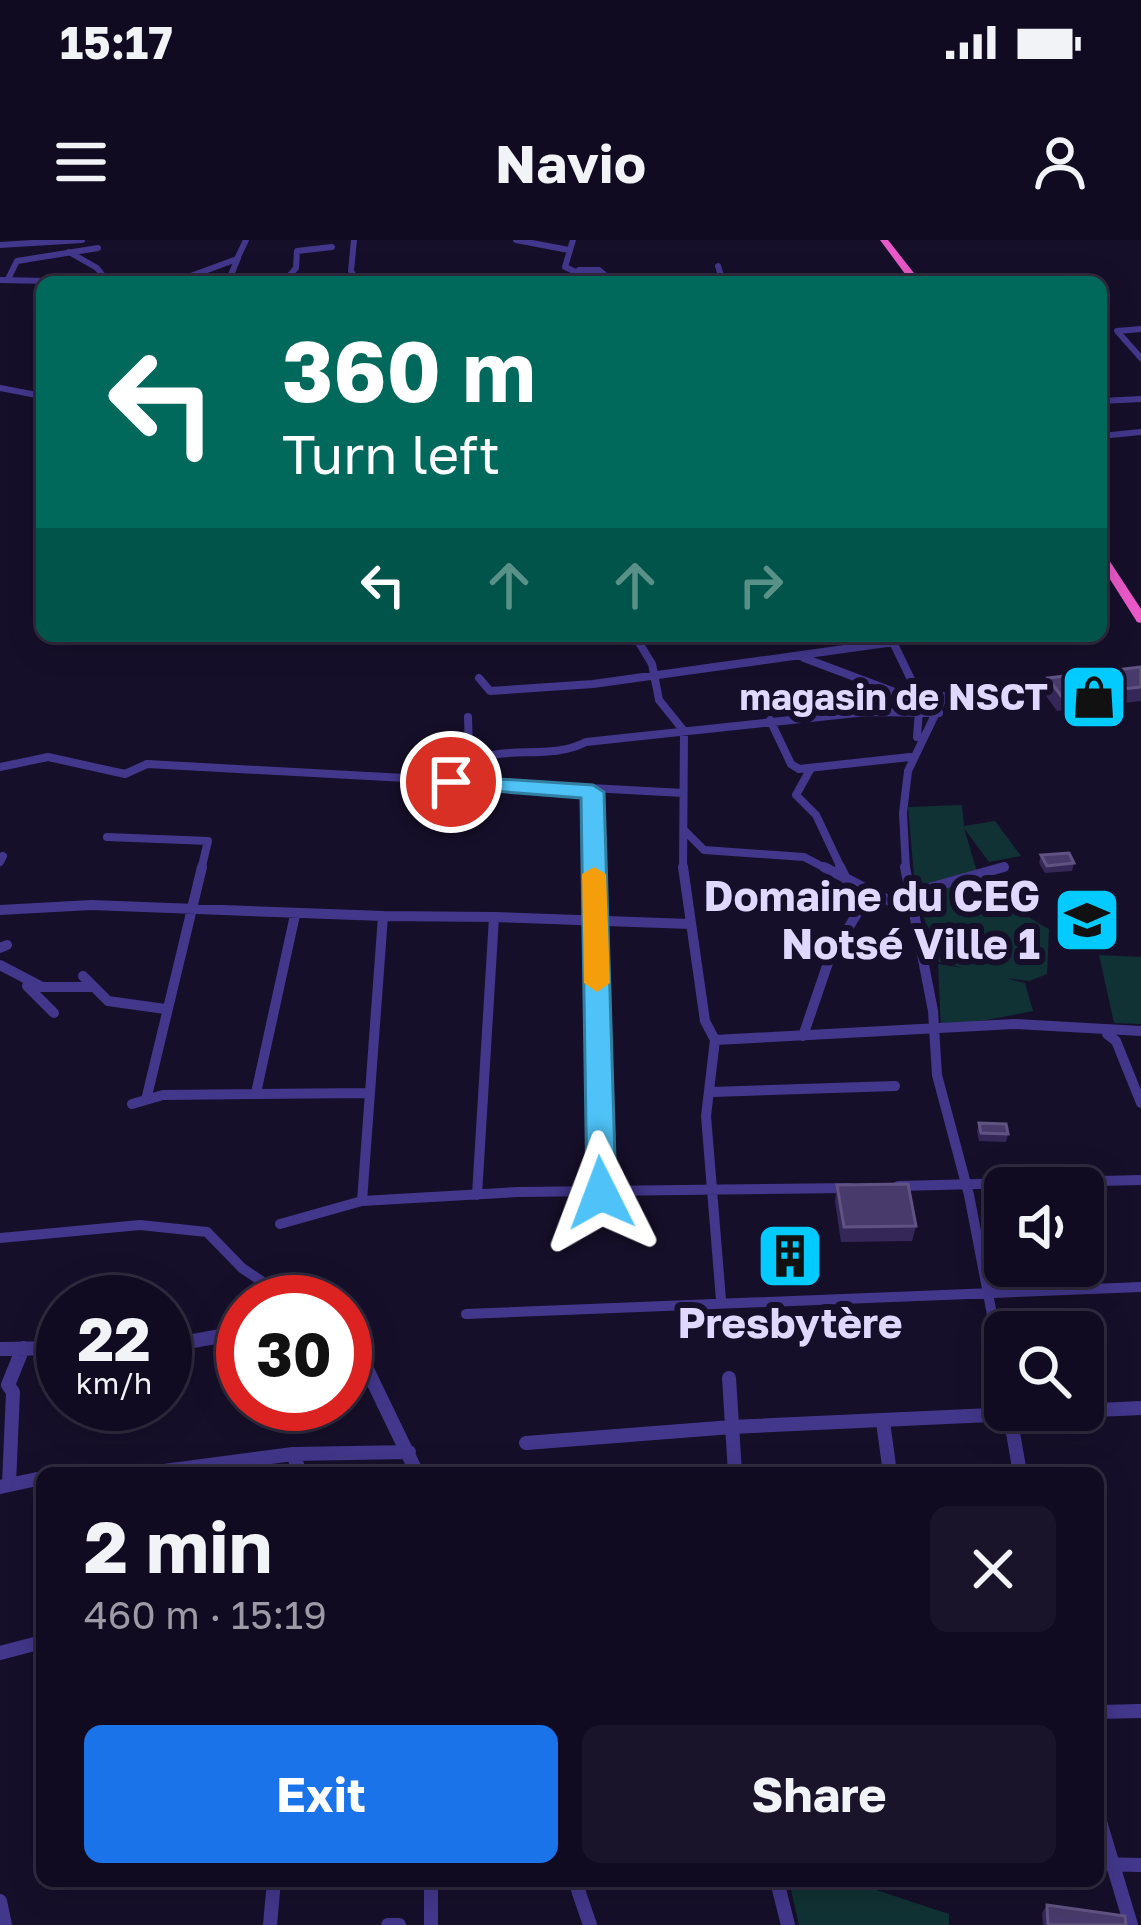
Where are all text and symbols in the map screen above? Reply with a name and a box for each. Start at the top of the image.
text: 15:17 [60,15,173,69]
icon: menu [48,129,114,195]
icon: person [1027,129,1093,195]
text: Navio [495,130,646,195]
text: 360 m [282,320,536,420]
icon: left [84,324,240,480]
text: Turn left [282,421,500,486]
icon: left [350,552,416,618]
icon: ahead [476,552,542,618]
icon: ahead [602,552,668,618]
icon: right [728,552,794,618]
shop icon: magasin de NSCT [1059,662,1129,732]
place label: magasin de NSCT [740,675,1048,718]
pin [400,731,502,833]
icon: arrive [418,749,484,815]
place label: Domaine du CEG Notsé Ville 1 [703,870,1040,968]
school or university icon: Domaine du CEG Notsé Ville 1 [1052,885,1122,955]
position arrow [538,1130,664,1256]
map controls [984,1167,1104,1431]
button: sound [984,1167,1104,1287]
building icon: Presbytère [755,1221,825,1291]
speed limit sign: 30 [216,1275,372,1431]
place label: Presbytère [677,1297,903,1347]
text: 22 [77,1302,151,1374]
button: search [984,1311,1104,1431]
text: km/h [76,1365,152,1401]
text: 2 min [84,1502,272,1589]
button: close [930,1506,1056,1632]
text: 460 m · 15:19 [84,1591,327,1638]
button: Exit [84,1725,558,1863]
button: Share [582,1725,1056,1863]

